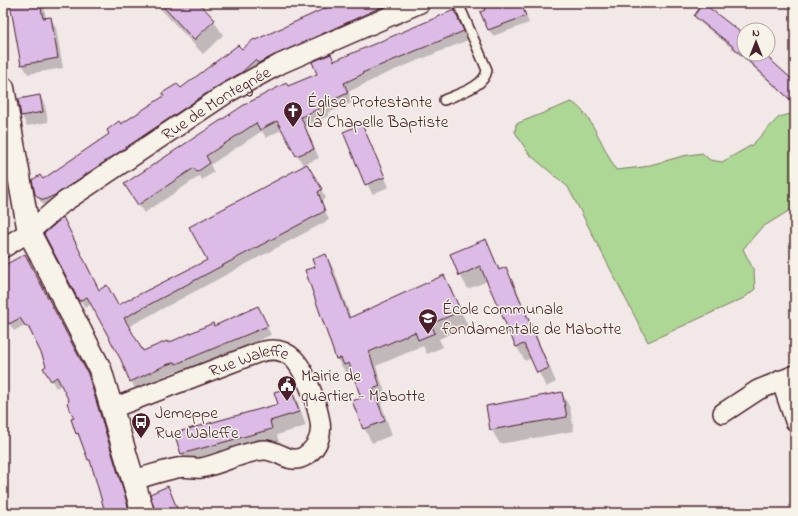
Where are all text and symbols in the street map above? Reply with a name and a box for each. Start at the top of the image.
north arrow [736,22,776,62]
text: N [752,25,760,41]
street label: Rue de Montegnée [157,60,276,147]
place label: Église Protestante La Chapelle Baptiste [307,90,449,135]
church icon: Église Protestante La Chapelle Baptiste [282,100,304,128]
place label: École communale fondamentale de Mabotte [442,297,622,342]
school or university icon: École communale fondamentale de Mabotte [417,307,439,335]
street label: Rue Waleffe [205,339,294,384]
place label: Mairie de quartier - Mabotte [301,364,425,409]
public building icon: Mairie de quartier - Mabotte [276,374,298,402]
place label: Jemeppe Rue Waleffe [155,401,239,446]
bus stop icon: Jemeppe Rue Waleffe [130,411,152,439]

